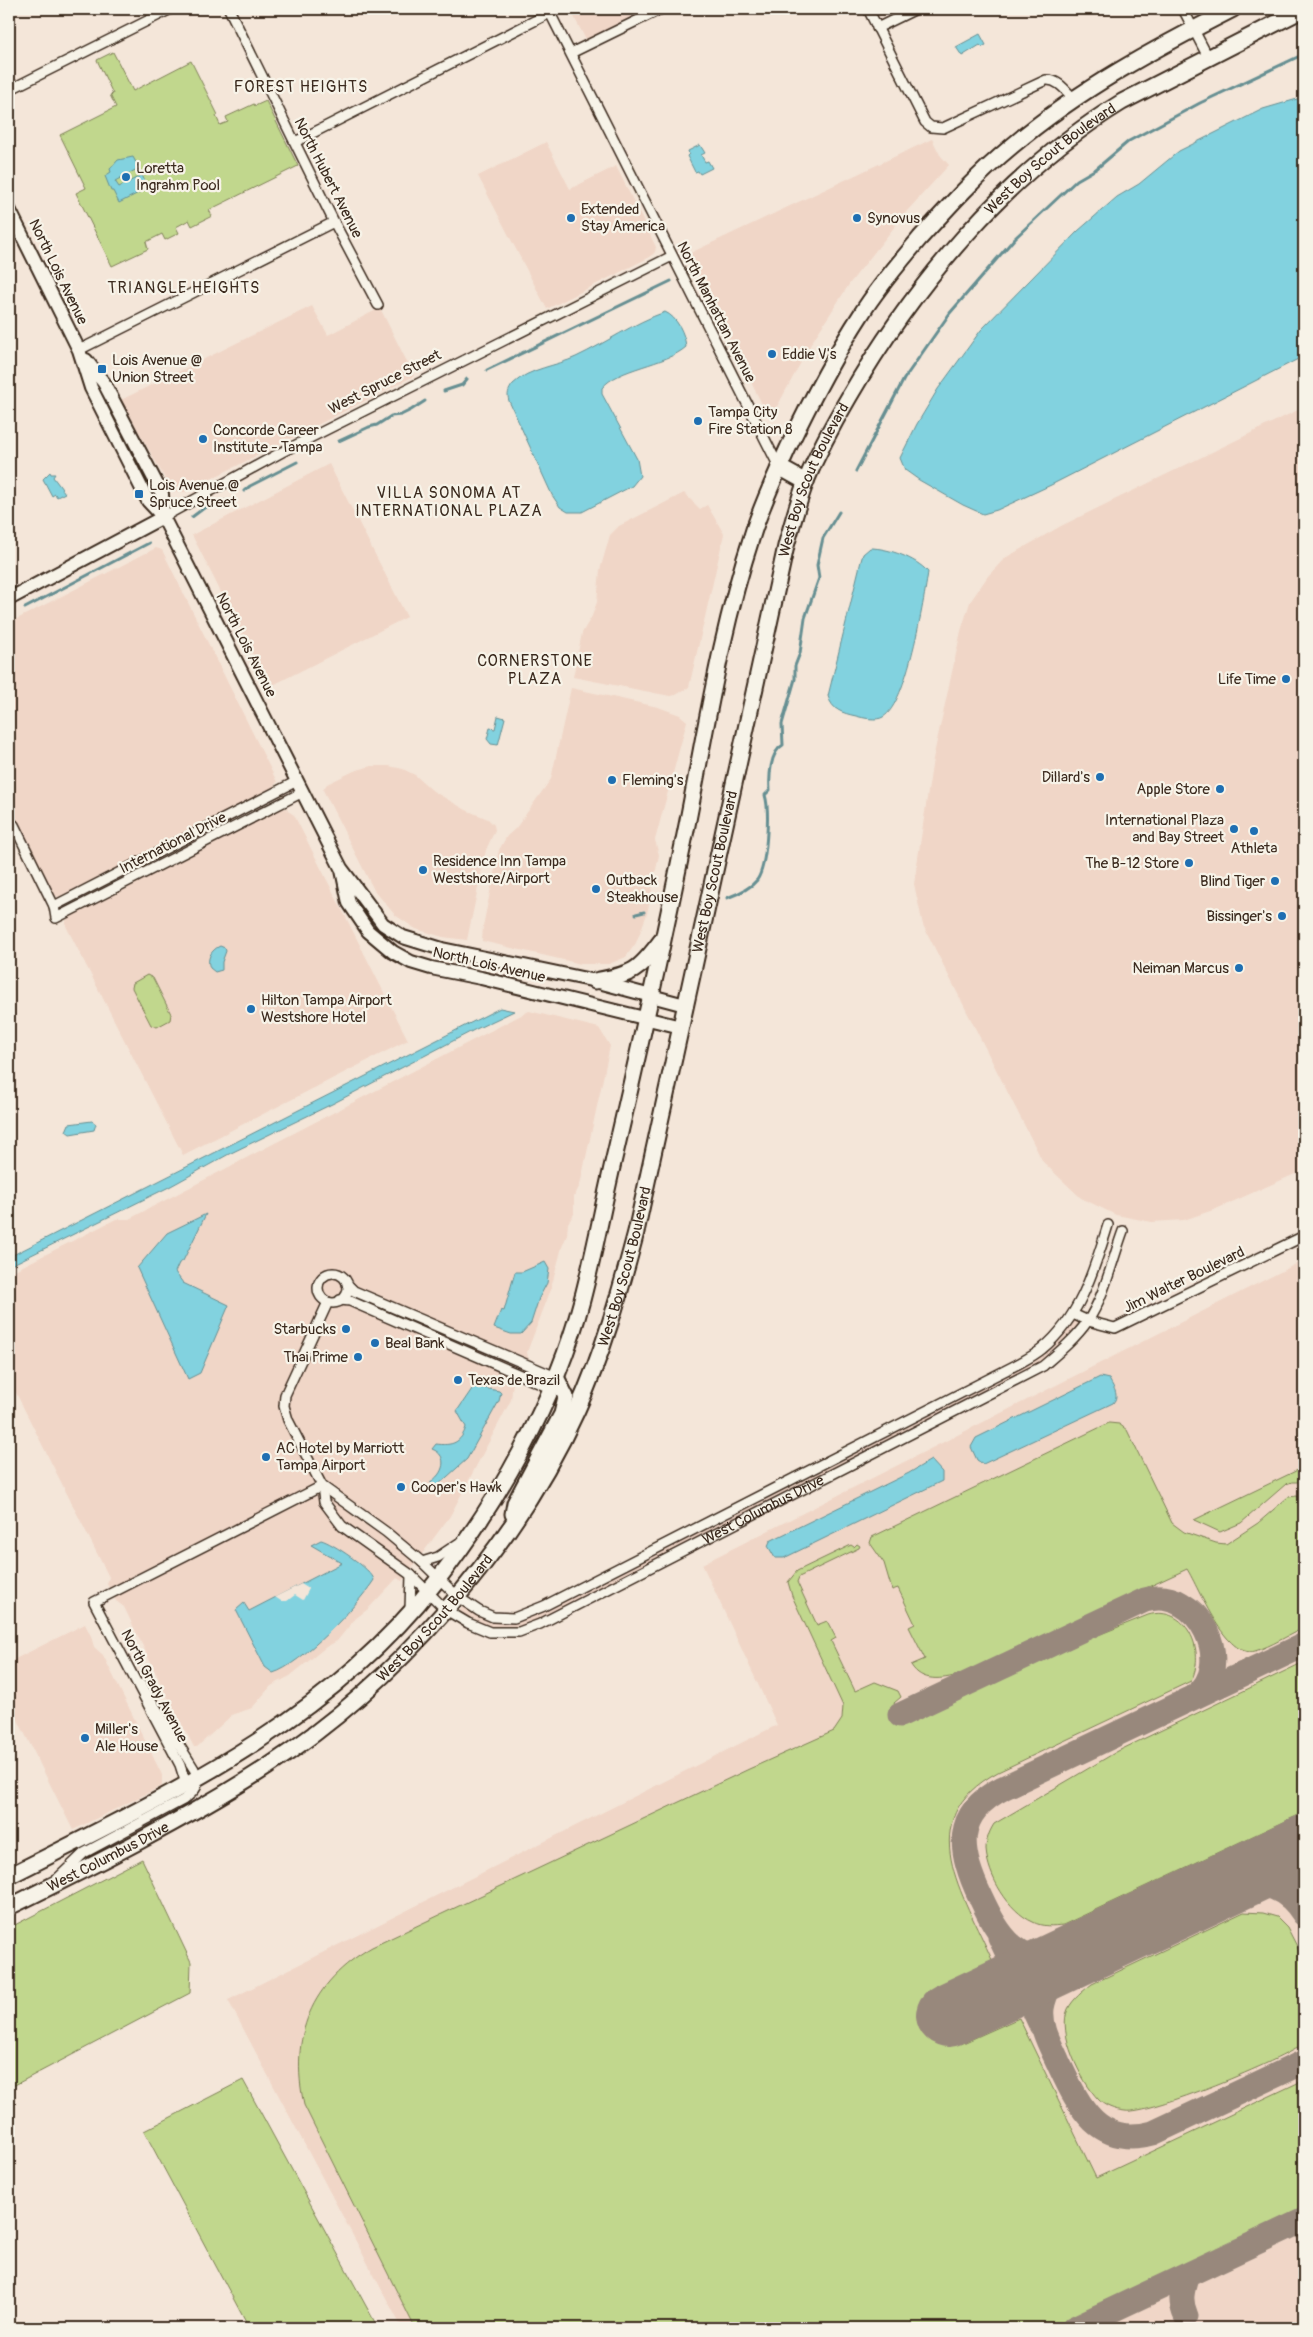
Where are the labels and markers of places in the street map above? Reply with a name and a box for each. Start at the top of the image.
place label: Loretta Ingrahm Pool [136,159,220,195]
marker: Loretta Ingrahm Pool [120,171,132,183]
place label: Extended Stay America [581,200,665,236]
place label: Synovus [867,209,920,228]
marker: Extended Stay America [565,212,577,224]
marker: Synovus [851,212,863,224]
place label: Eddie V's [782,345,837,364]
marker: Eddie V's [766,348,778,360]
place label: Lois Avenue @ Union Street [112,351,202,387]
marker: Lois Avenue @ Union Street [96,363,108,375]
place label: Tampa City Fire Station 8 [708,403,793,439]
marker: Tampa City Fire Station 8 [692,415,704,427]
place label: Concorde Career Institute - Tampa [213,421,323,457]
marker: Concorde Career Institute - Tampa [197,433,209,445]
place label: Lois Avenue @ Spruce Street [149,476,239,512]
marker: Lois Avenue @ Spruce Street [133,488,145,500]
place label: Life Time [1218,670,1277,689]
marker: Life Time [1280,673,1292,685]
place label: Dillard's [1042,768,1090,787]
place label: Fleming's [622,771,684,790]
marker: Dillard's [1094,771,1106,783]
marker: Fleming's [606,774,618,786]
place label: Apple Store [1137,780,1211,799]
marker: Apple Store [1214,783,1226,795]
place label: International Plaza and Bay Street [1105,811,1225,847]
marker: International Plaza and Bay Street [1228,823,1240,835]
marker: Athleta [1248,825,1260,837]
place label: Athleta [1231,839,1277,858]
place label: Residence Inn Tampa Westshore/Airport [433,852,566,888]
place label: The B-12 Store [1085,854,1180,873]
marker: The B-12 Store [1183,857,1195,869]
marker: Residence Inn Tampa Westshore/Airport [417,864,429,876]
place label: Outback Steakhouse [606,871,679,907]
place label: Blind Tiger [1200,872,1266,891]
marker: Blind Tiger [1269,875,1281,887]
marker: Outback Steakhouse [590,883,602,895]
place label: Bissinger's [1206,907,1272,926]
marker: Bissinger's [1276,910,1288,922]
place label: Neiman Marcus [1133,959,1229,978]
marker: Neiman Marcus [1233,962,1245,974]
place label: Hilton Tampa Airport Westshore Hotel [261,991,393,1027]
marker: Hilton Tampa Airport Westshore Hotel [245,1003,257,1015]
place label: Starbucks [273,1320,336,1339]
marker: Starbucks [340,1323,352,1335]
place label: Beal Bank [385,1334,445,1353]
marker: Beal Bank [369,1337,381,1349]
place label: Thai Prime [283,1348,349,1367]
marker: Thai Prime [352,1351,364,1363]
place label: Texas de Brazil [468,1371,560,1390]
marker: Texas de Brazil [452,1374,464,1386]
place label: AC Hotel by Marriott Tampa Airport [276,1439,405,1475]
marker: AC Hotel by Marriott Tampa Airport [260,1451,272,1463]
place label: Cooper's Hawk [411,1478,503,1497]
marker: Cooper's Hawk [395,1481,407,1493]
place label: Miller's Ale House [95,1720,159,1756]
marker: Miller's Ale House [79,1732,91,1744]

